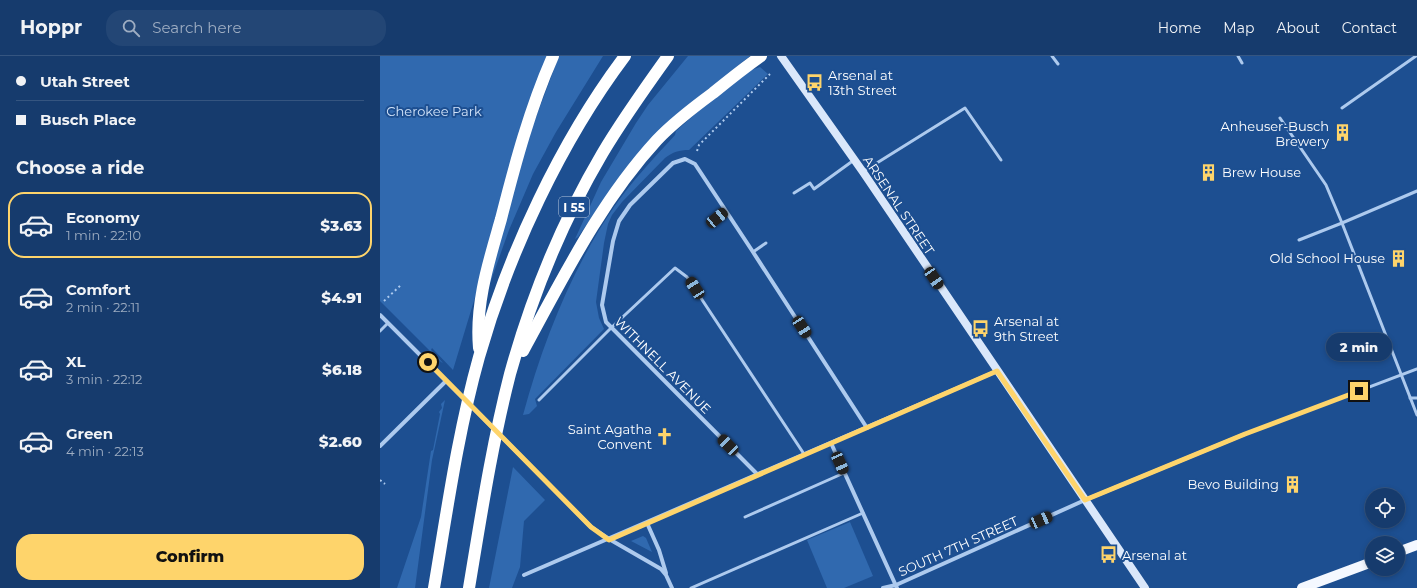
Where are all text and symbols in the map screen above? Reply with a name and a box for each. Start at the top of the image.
search box [106,10,386,46]
text: Hoppr [20,16,82,39]
icon: search [120,17,142,39]
text: Search here [152,18,241,37]
text: Home [1158,19,1201,37]
text: Map [1223,19,1254,37]
text: About [1276,19,1320,37]
text: Contact [1342,19,1397,37]
place label: Arsenal at 13th Street [828,67,897,98]
text: Utah Street [40,72,130,91]
bus stop icon: Arsenal at 13th Street [805,72,825,92]
park label: Cherokee Park [386,103,482,119]
text: Busch Place [40,110,136,129]
place label: Anheuser-Busch Brewery [1220,118,1330,149]
building icon: Anheuser-Busch Brewery [1332,123,1352,143]
street label: ARSENAL STREET [860,152,938,258]
text: Choose a ride [16,157,144,179]
building icon: Brew House [1199,162,1219,182]
place label: Brew House [1222,164,1301,180]
road number: I 55 [559,197,589,217]
car [704,206,730,230]
icon: car [18,207,54,243]
text: Economy [66,208,139,227]
text: $3.63 [320,216,362,235]
text: 1 min · 22:10 [66,227,141,243]
building icon: Old School House [1388,248,1408,268]
place label: Old School House [1270,250,1385,266]
car [922,265,946,291]
car [683,275,707,301]
icon: car [18,279,54,315]
text: Comfort [66,280,131,299]
text: $4.91 [321,288,362,307]
text: 2 min · 22:11 [66,299,140,315]
street label: WITHNELL AVENUE [611,313,715,417]
place label: Arsenal at 9th Street [994,313,1059,344]
car [790,314,814,340]
bus stop icon: Arsenal at 9th Street [971,318,991,338]
callout: 2 min [1326,333,1392,361]
text: 2 min [1340,339,1378,355]
icon: car [18,351,54,387]
text: XL [66,352,85,371]
route start [419,353,437,371]
text: $6.18 [322,360,362,379]
text: 3 min · 22:12 [66,371,143,387]
route end [1350,382,1368,400]
place label: Saint Agatha Convent [568,421,652,452]
icon: car [18,423,54,459]
text: Green [66,424,113,443]
church icon: Saint Agatha Convent [655,426,675,446]
text: $2.60 [319,432,362,451]
car [715,432,741,458]
text: 4 min · 22:13 [66,443,144,459]
car [830,450,850,476]
building icon: Bevo Building [1282,474,1302,494]
place label: Bevo Building [1188,476,1279,492]
map controls [1365,488,1405,576]
button: locate [1365,488,1405,528]
car [1028,510,1054,530]
street label: SOUTH 7TH STREET [896,512,1021,580]
button: Confirm [16,534,364,580]
button: layers [1365,536,1405,576]
bus stop icon: Arsenal at [1099,545,1119,565]
place label: Arsenal at [1122,547,1187,563]

